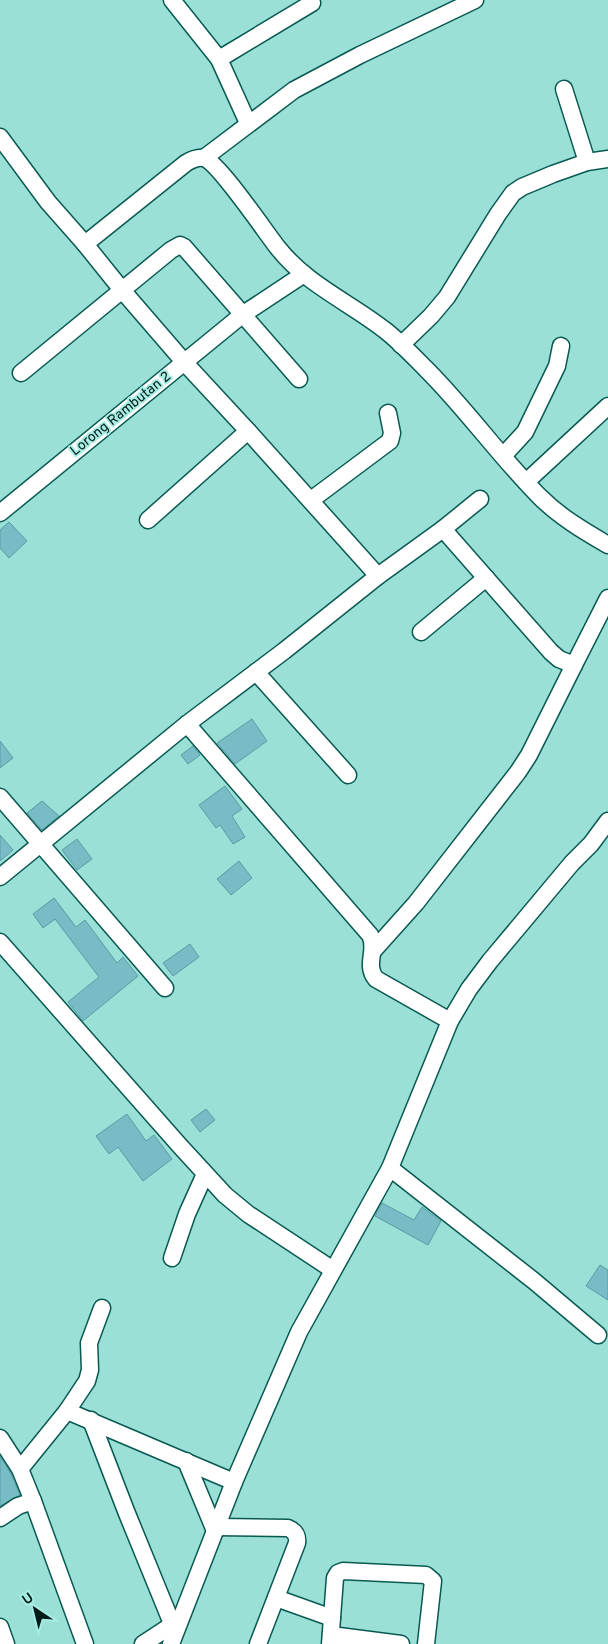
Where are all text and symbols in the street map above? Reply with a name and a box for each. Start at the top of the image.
street label: Lorong Rambutan 2 [67,368,175,460]
north arrow [10,1584,60,1634]
text: U [19,1590,37,1609]

